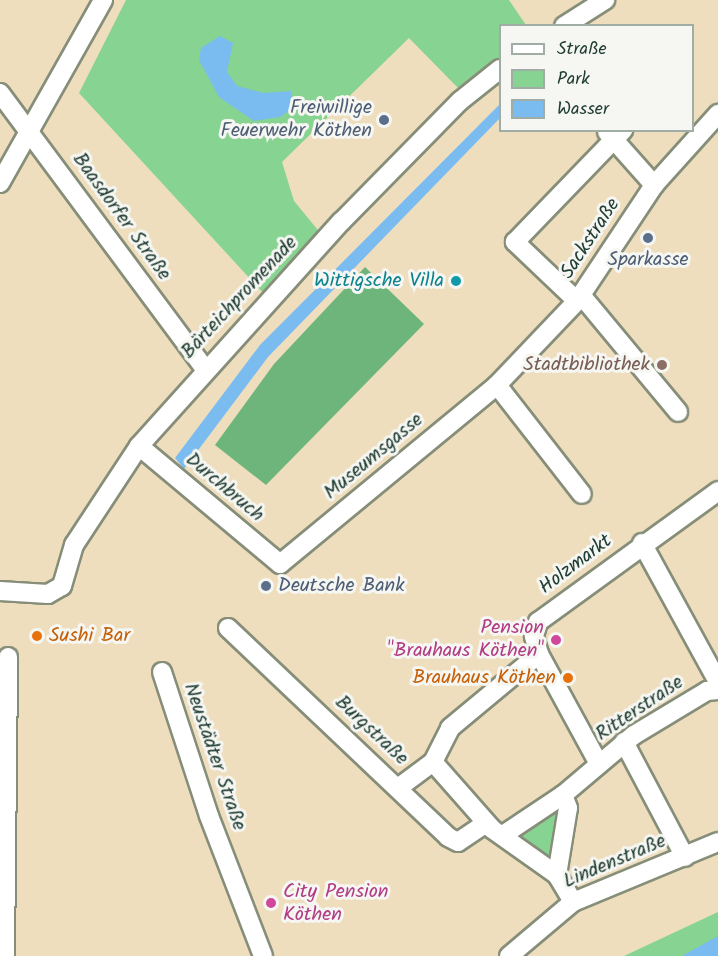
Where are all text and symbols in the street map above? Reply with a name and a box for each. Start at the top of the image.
legend [499,24,694,132]
text: Straße [557,35,607,64]
text: Park [557,65,590,94]
text: Wasser [557,95,609,124]
place label: Freiwillige Feuerwehr Köthen [221,96,372,143]
marker: Freiwillige Feuerwehr Köthen [377,113,391,127]
street label: Baasdorfer Straße [67,149,175,285]
street label: Sackstraße [556,194,626,284]
marker: Sparkasse [641,231,655,245]
street label: Bärteichpromenade [177,232,303,364]
place label: Sparkasse [608,248,688,272]
place label: Wittigsche Villa [314,269,444,293]
marker: Wittigsche Villa [449,274,463,288]
place label: Stadtbibliothek [523,353,650,377]
marker: Stadtbibliothek [655,358,669,372]
street label: Museumsgasse [320,409,428,505]
street label: Durchbruch [180,448,268,528]
street label: Holzmarkt [535,530,617,600]
place label: Deutsche Bank [278,574,405,598]
marker: Deutsche Bank [259,579,273,593]
place label: Pension "Brauhaus Köthen" [387,616,544,663]
place label: Sushi Bar [49,624,130,648]
marker: Sushi Bar [30,629,44,643]
marker: Pension "Brauhaus Köthen" [549,633,563,647]
place label: Brauhaus Köthen [412,666,556,690]
marker: Brauhaus Köthen [561,671,575,685]
street label: Ritterstraße [592,671,688,747]
street label: Neustädter Straße [178,680,250,834]
street label: Burgstraße [329,691,413,771]
street label: Lindenstraße [560,830,670,894]
place label: City Pension Köthen [283,880,388,927]
marker: City Pension Köthen [264,896,278,910]

